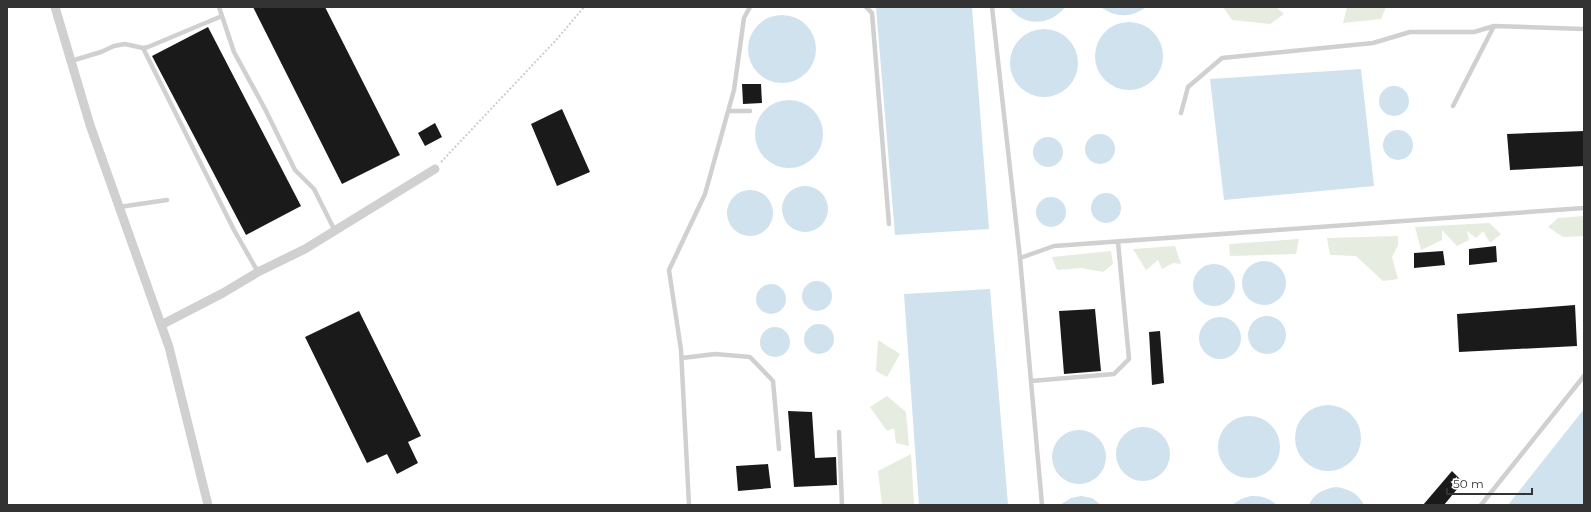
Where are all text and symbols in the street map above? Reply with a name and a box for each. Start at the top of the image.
scale bar [1447,470,1532,496]
text: 50 m [1453,476,1484,491]

